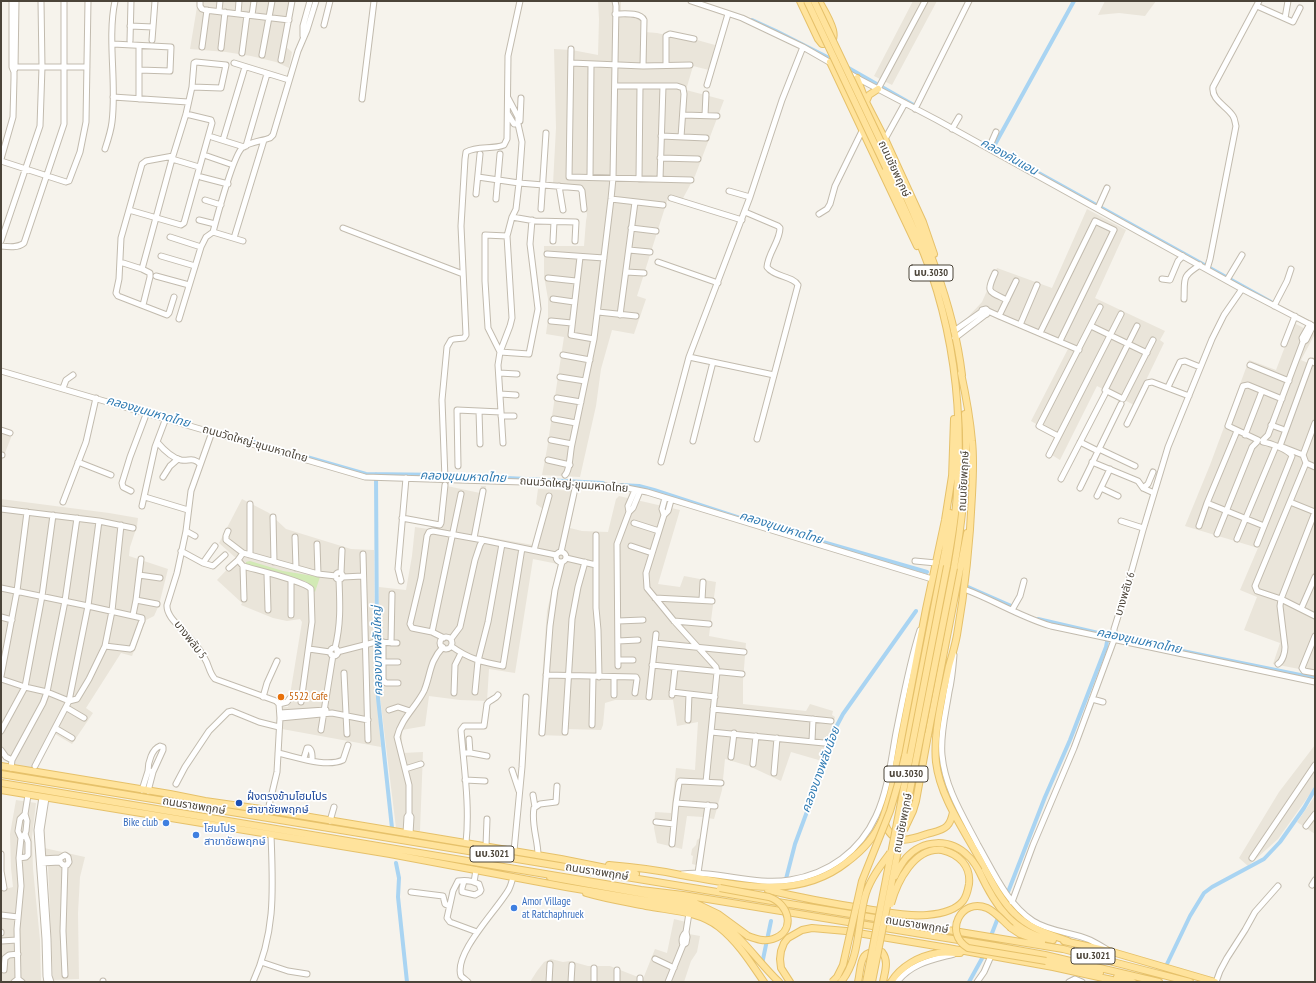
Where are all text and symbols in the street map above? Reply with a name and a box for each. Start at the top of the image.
water label: คลองคันแอน [978,135,1040,179]
street label: ถนนชัยพฤกษ์ [875,139,913,199]
road number: นบ.3030 [909,265,953,281]
water label: คลองขุนมหาดไทย [105,393,191,431]
street label: ถนนวัดใหญ่-ขุนมหาดไทย [201,423,309,465]
street label: ถนนชัยพฤกษ์ [956,450,972,512]
water label: คลองขุนมหาดไทย [420,468,506,486]
street label: ถนนวัดใหญ่-ขุนมหาดไทย [519,475,629,495]
water label: คลองขุนมหาดไทย [738,509,824,547]
street label: บางพลับ 6 [1112,571,1138,617]
water label: คลองบางพลับใหญ่ [370,606,386,696]
street label: บางพลับ 5 [171,618,209,662]
water label: คลองขุนมหาดไทย [1095,625,1183,657]
place label: 5522 Cafe [289,690,328,704]
marker: 5522 Cafe [276,692,286,702]
water label: คลองบางพลับน้อย [799,725,843,815]
road number: นบ.3030 [884,766,928,782]
place label: ฝั่งตรงข้ามโฮมโปร สาขาชัยพฤกษ์ [247,790,327,816]
street label: ถนนชัยพฤกษ์ [891,792,915,854]
street label: ถนนราชพฤกษ์ [161,794,227,818]
marker: ฝั่งตรงข้ามโฮมโปร สาขาชัยพฤกษ์ [234,798,244,808]
place label: Bike club [123,816,158,830]
marker: Bike club [161,818,171,828]
place label: โฮมโปร สาขาชัยพฤกษ์ [204,822,266,848]
marker: โฮมโปร สาขาชัยพฤกษ์ [191,830,201,840]
road number: นบ.3021 [470,846,514,862]
street label: ถนนราชพฤกษ์ [564,860,630,884]
place label: Amor Village at Ratchaphruek [522,895,584,921]
marker: Amor Village at Ratchaphruek [509,903,519,913]
street label: ถนนราชพฤกษ์ [884,913,950,937]
road number: นบ.3021 [1071,948,1115,964]

